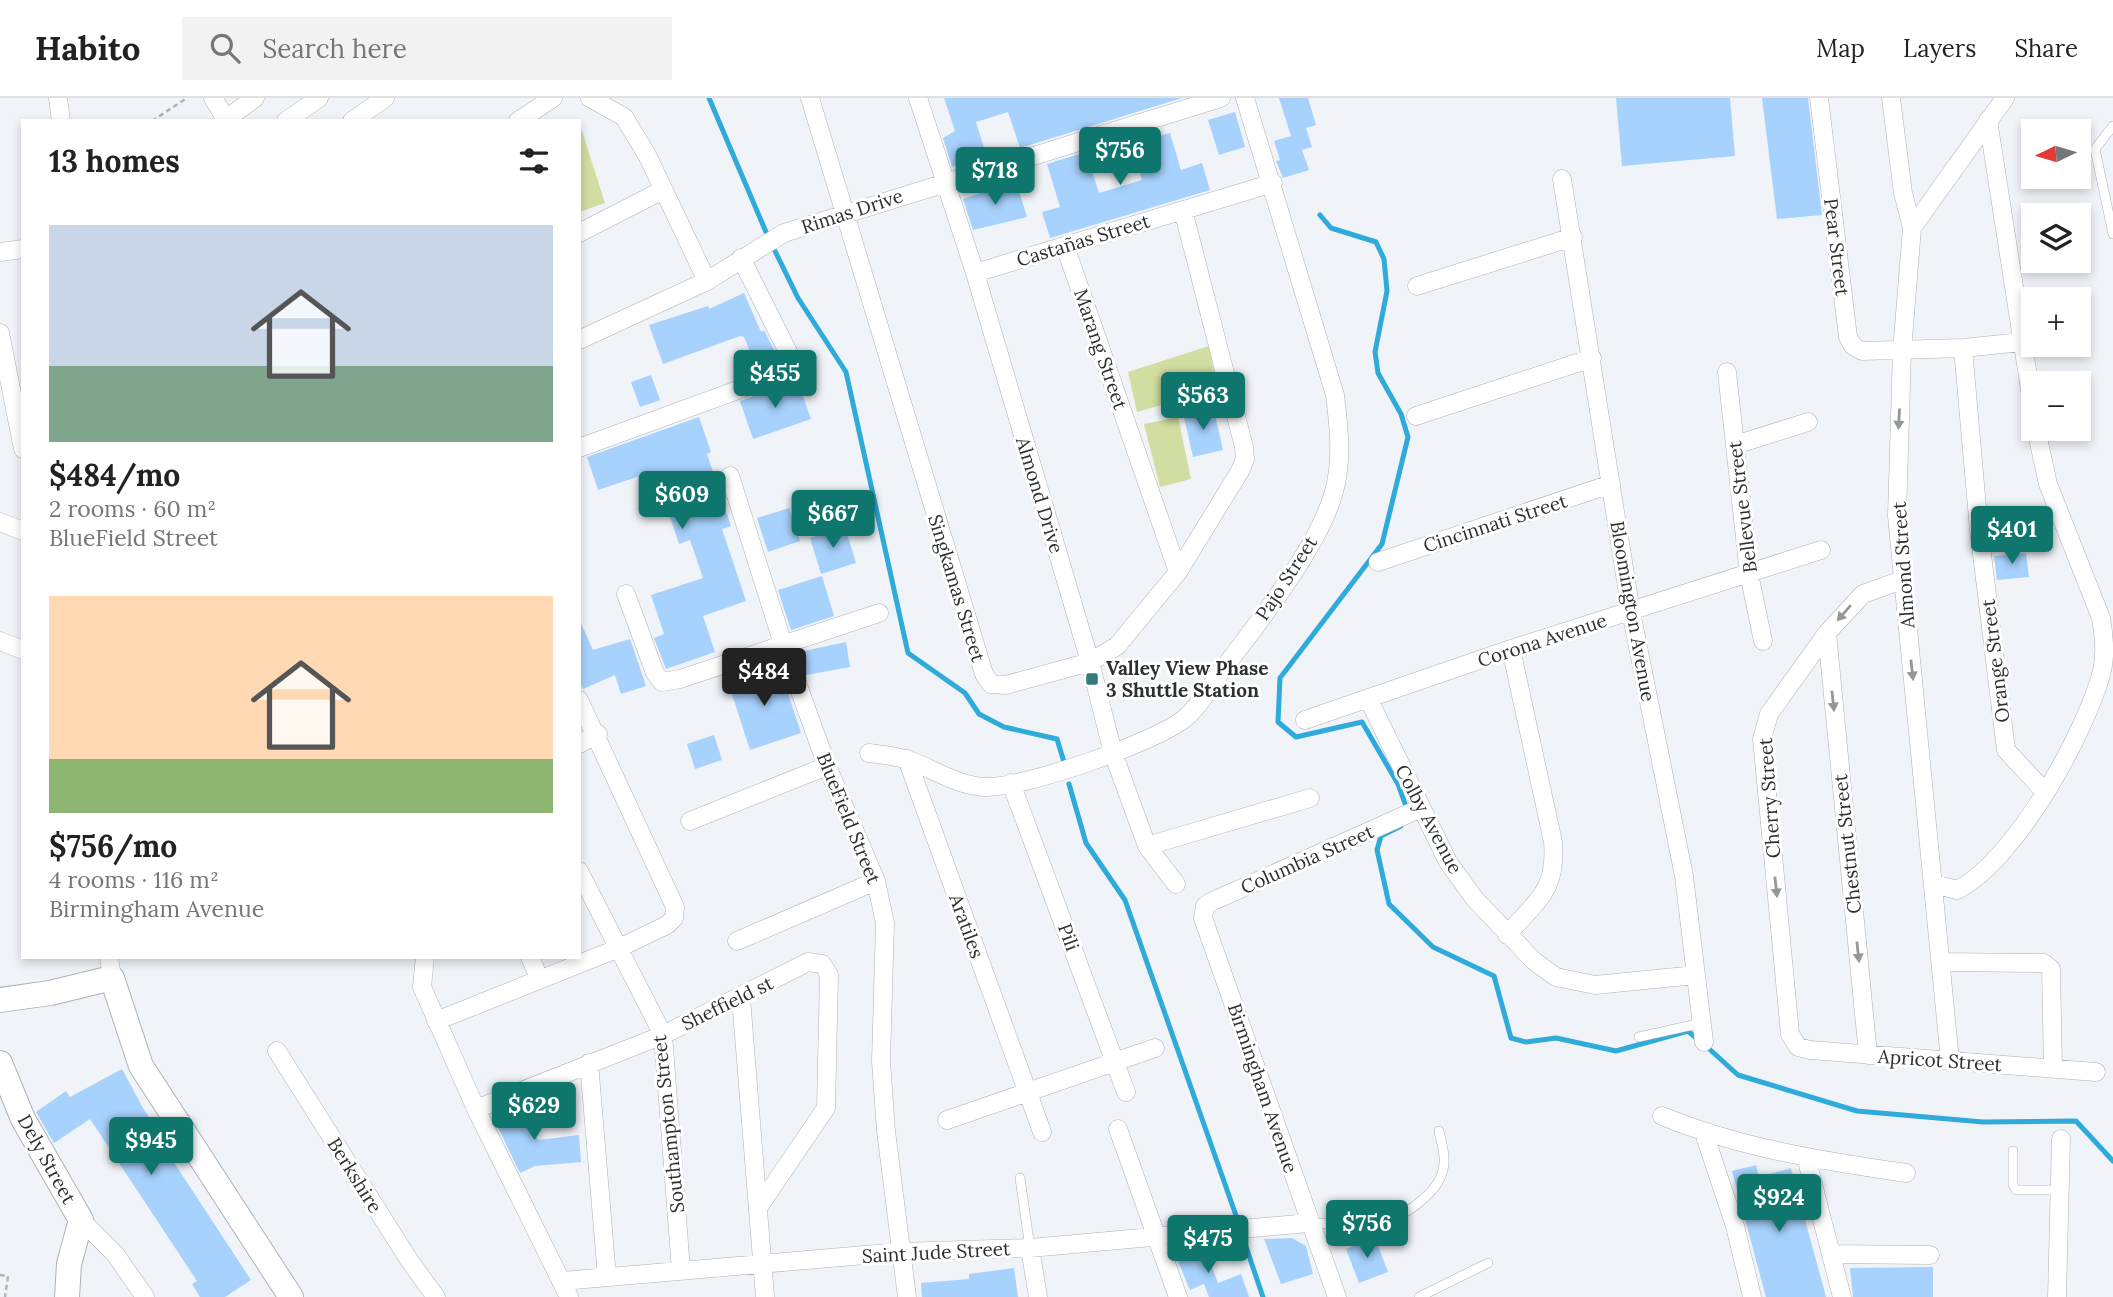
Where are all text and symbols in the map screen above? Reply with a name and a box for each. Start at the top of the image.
search box [182,17,672,80]
text: Habito [35,27,140,69]
icon: search [206,29,244,67]
text: Search here [262,32,407,65]
text: Map [1816,33,1865,64]
text: Layers [1903,33,1976,64]
text: Share [2014,33,2078,64]
north arrow [2021,119,2091,189]
map controls [2021,119,2091,441]
pin: $756 [1079,127,1161,187]
text: $756 [1095,135,1145,164]
text: 13 homes [49,142,180,180]
icon: filters [515,142,553,180]
pin: $718 [954,148,1036,207]
text: $718 [972,155,1018,184]
street label: Rimas Drive [798,183,906,239]
street label: Pear Street [1819,197,1855,298]
button: layers [2021,203,2091,273]
street label: Castañas Street [1013,208,1153,272]
icon: home [238,271,364,397]
street label: Marang Street [1069,286,1133,413]
button: + [2021,287,2091,357]
pin: $455 [734,350,816,410]
text: $455 [750,358,800,387]
button: − [2021,371,2091,441]
pin: $563 [1162,372,1244,432]
text: $563 [1177,380,1229,409]
one-way arrow [1893,408,1904,430]
street label: Almond Drive [1011,433,1069,556]
street label: Bellevue Street [1722,439,1762,574]
text: $484/mo [49,456,180,494]
pin: $609 [641,472,723,531]
text: $609 [655,479,709,508]
street label: Cincinnati Street [1420,488,1571,558]
pin: $667 [792,490,874,550]
text: 2 rooms · 60 m² [49,494,216,523]
text: $667 [808,498,858,527]
street label: Almond Street [1887,500,1919,630]
pin: $401 [1971,506,2053,566]
street label: Singkamas Street [923,511,991,665]
text: $401 [1987,514,2037,543]
street label: Bloomington Avenue [1605,519,1661,703]
text: BlueField Street [49,523,218,552]
street label: Pajo Street [1250,531,1323,625]
street label: Orange Street [1975,597,2014,724]
one-way arrow [1836,604,1852,622]
street label: Corona Avenue [1474,608,1610,672]
icon: home [238,642,364,768]
pin: $484 [723,648,805,708]
text: $484 [738,656,790,685]
place label: Valley View Phase 3 Shuttle Station [1106,656,1268,702]
one-way arrow [1906,660,1917,682]
marker: Valley View Phase 3 Shuttle Station [1084,671,1100,687]
one-way arrow [1828,690,1839,712]
street label: Cherry Street [1753,736,1785,859]
street label: BlueField Street [812,749,886,888]
street label: Colby Avenue [1390,760,1468,878]
street label: Chestnut Street [1828,772,1866,915]
street label: Columbia Street [1237,819,1378,899]
text: $756/mo [49,827,177,865]
text: 4 rooms · 116 m² [49,865,219,894]
one-way arrow [1771,877,1782,899]
street label: Aratiles [944,890,990,962]
text: Birmingham Avenue [49,894,264,923]
street label: Pili [1053,920,1085,954]
one-way arrow [1853,941,1864,963]
street label: Sheffield st [677,970,777,1035]
street label: Birmingham Avenue [1223,1000,1303,1176]
street label: Southampton Street [647,1033,689,1214]
street label: Apricot Street [1876,1044,2003,1076]
pin: $629 [493,1082,575,1142]
text: $629 [508,1090,560,1119]
street label: Dely Street [13,1110,82,1208]
pin: $945 [110,1118,192,1177]
text: $945 [125,1125,177,1154]
street label: Berkshire [322,1133,388,1217]
pin: $924 [1738,1174,1820,1234]
text: $924 [1753,1182,1805,1211]
pin: $756 [1326,1200,1408,1260]
text: $756 [1342,1208,1392,1237]
pin: $475 [1167,1216,1249,1275]
text: $475 [1183,1223,1233,1252]
street label: Saint Jude Street [861,1236,1011,1268]

